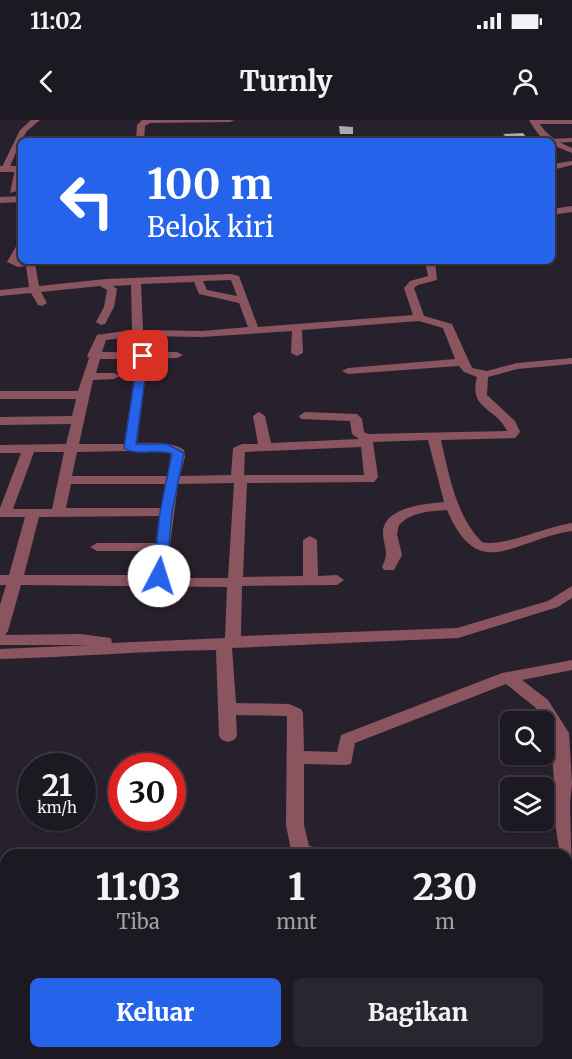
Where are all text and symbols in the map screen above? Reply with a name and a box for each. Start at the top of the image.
text: 11:02 [30,7,82,35]
text: Turnly [240,64,332,98]
icon: back [30,65,63,98]
icon: person [509,65,542,98]
text: 100 m [147,158,273,210]
icon: left [48,162,126,240]
text: Belok kiri [147,210,274,244]
pin [117,330,168,381]
icon: arrive [126,339,159,372]
position arrow [127,544,191,608]
map controls [500,711,554,831]
button: search [500,711,554,765]
speed limit sign: 30 [108,753,186,831]
text: 21 [42,766,72,804]
button: layers [500,777,554,831]
text: km/h [37,798,77,817]
text: 11:03 [96,865,181,910]
text: 1 [288,865,305,910]
text: 230 [413,865,477,910]
text: Tiba [117,909,160,934]
text: mnt [276,909,317,934]
text: m [435,909,455,934]
button: Keluar [30,978,281,1047]
button: Bagikan [293,978,543,1047]

